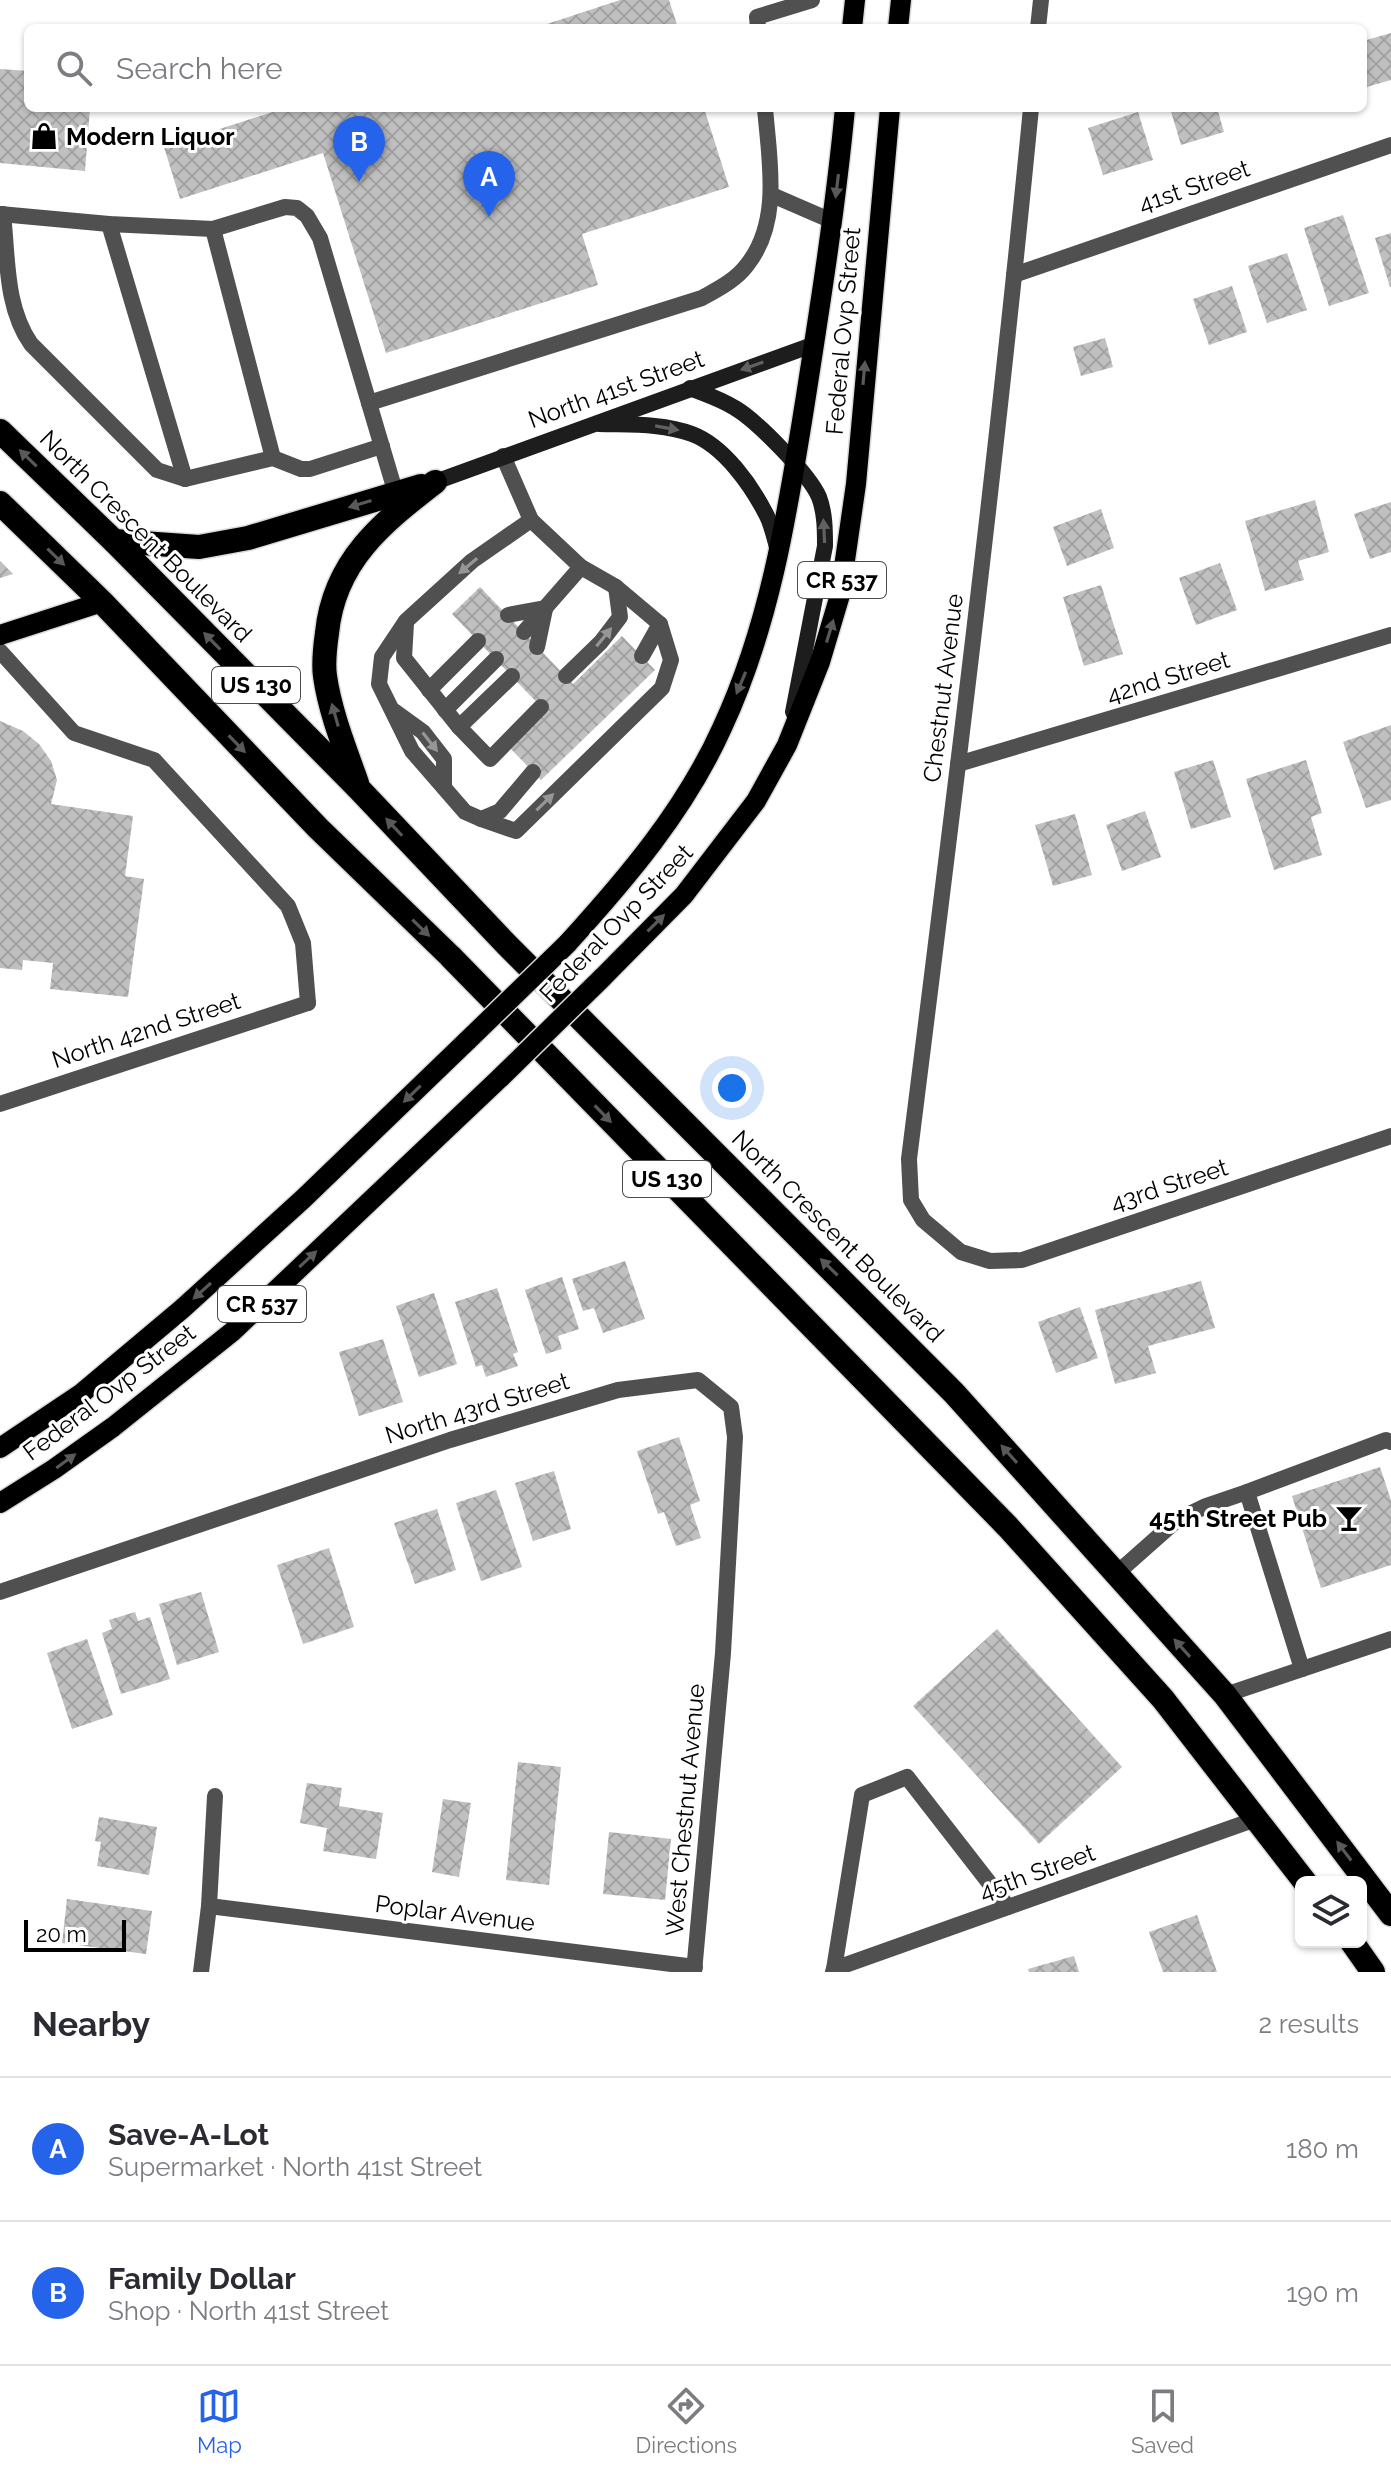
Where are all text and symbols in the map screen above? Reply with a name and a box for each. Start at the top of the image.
search box [24,24,1367,112]
icon: search [52,46,96,90]
text: Search here [116,51,283,86]
pin: B [333,116,385,182]
shop icon: Modern Liquor [29,121,59,151]
place label: Modern Liquor [66,122,235,151]
pin: A [463,151,515,217]
street label: 41st Street [1135,153,1253,219]
one-way arrow [831,174,844,199]
street label: Federal Ovp Street [819,226,867,436]
street label: North 41st Street [524,344,708,434]
one-way arrow [740,360,764,373]
one-way arrow [858,360,871,385]
one-way arrow [654,423,679,435]
street label: North Crescent Boulevard [34,424,258,648]
one-way arrow [19,449,38,467]
one-way arrow [348,498,372,511]
one-way arrow [818,518,831,543]
one-way arrow [46,548,65,566]
one-way arrow [458,557,478,574]
road number: CR 537 [798,562,886,598]
street label: Chestnut Avenue [917,592,969,784]
one-way arrow [824,618,837,642]
one-way arrow [596,627,612,647]
one-way arrow [204,632,222,651]
street label: 42nd Street [1103,645,1233,709]
road number: US 130 [212,667,300,703]
one-way arrow [735,671,748,695]
one-way arrow [328,703,341,727]
one-way arrow [422,732,438,752]
one-way arrow [228,734,246,753]
one-way arrow [535,794,554,812]
one-way arrow [385,818,403,837]
street label: Federal Ovp Street [533,838,699,1008]
one-way arrow [647,914,665,933]
one-way arrow [411,918,430,937]
street label: North 42nd Street [48,986,244,1074]
your location [712,1068,752,1108]
one-way arrow [403,1085,422,1103]
one-way arrow [593,1104,611,1123]
street label: North Crescent Boulevard [726,1124,950,1348]
street label: 43rd Street [1107,1152,1231,1218]
road number: US 130 [623,1161,711,1197]
one-way arrow [299,1251,318,1269]
one-way arrow [820,1258,839,1277]
one-way arrow [192,1282,211,1300]
road number: CR 537 [218,1286,306,1322]
street label: Federal Ovp Street [17,1318,201,1466]
street label: North 43rd Street [382,1366,572,1450]
one-way arrow [1001,1445,1018,1465]
one-way arrow [55,1454,76,1469]
bar icon: 45th Street Pub [1334,1503,1364,1533]
place label: 45th Street Pub [1149,1504,1327,1533]
one-way arrow [1174,1639,1192,1658]
street label: West Chestnut Avenue [660,1683,710,1937]
street label: 45th Street [975,1838,1099,1906]
one-way arrow [1337,1841,1353,1862]
map controls [1295,1876,1367,1948]
button: layers [1295,1876,1367,1948]
street label: Poplar Avenue [373,1889,537,1937]
scale bar [24,1916,126,1952]
text: 20 m [36,1921,87,1947]
text: Nearby [32,2004,150,2044]
text: 2 results [1259,2009,1359,2039]
text: Save-A-Lot [108,2117,269,2152]
text: A [49,2134,67,2164]
text: 180 m [1286,2134,1359,2164]
text: Supermarket · North 41st Street [108,2152,482,2182]
text: Family Dollar [108,2261,296,2296]
text: B [49,2278,67,2308]
text: 190 m [1286,2278,1359,2308]
text: Shop · North 41st Street [108,2296,389,2326]
tab: Map [197,2384,242,2458]
tab: Directions [636,2384,737,2458]
tab: Saved [1131,2384,1194,2458]

